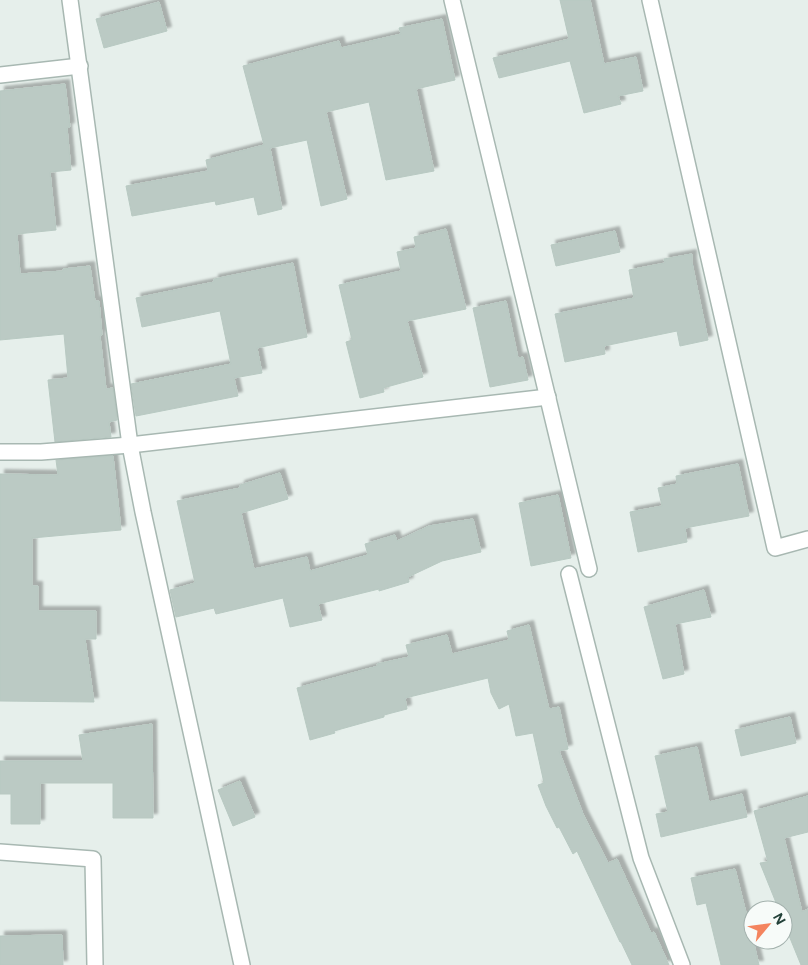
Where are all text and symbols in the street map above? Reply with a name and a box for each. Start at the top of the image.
north arrow [743,900,793,950]
text: N [769,910,789,928]

